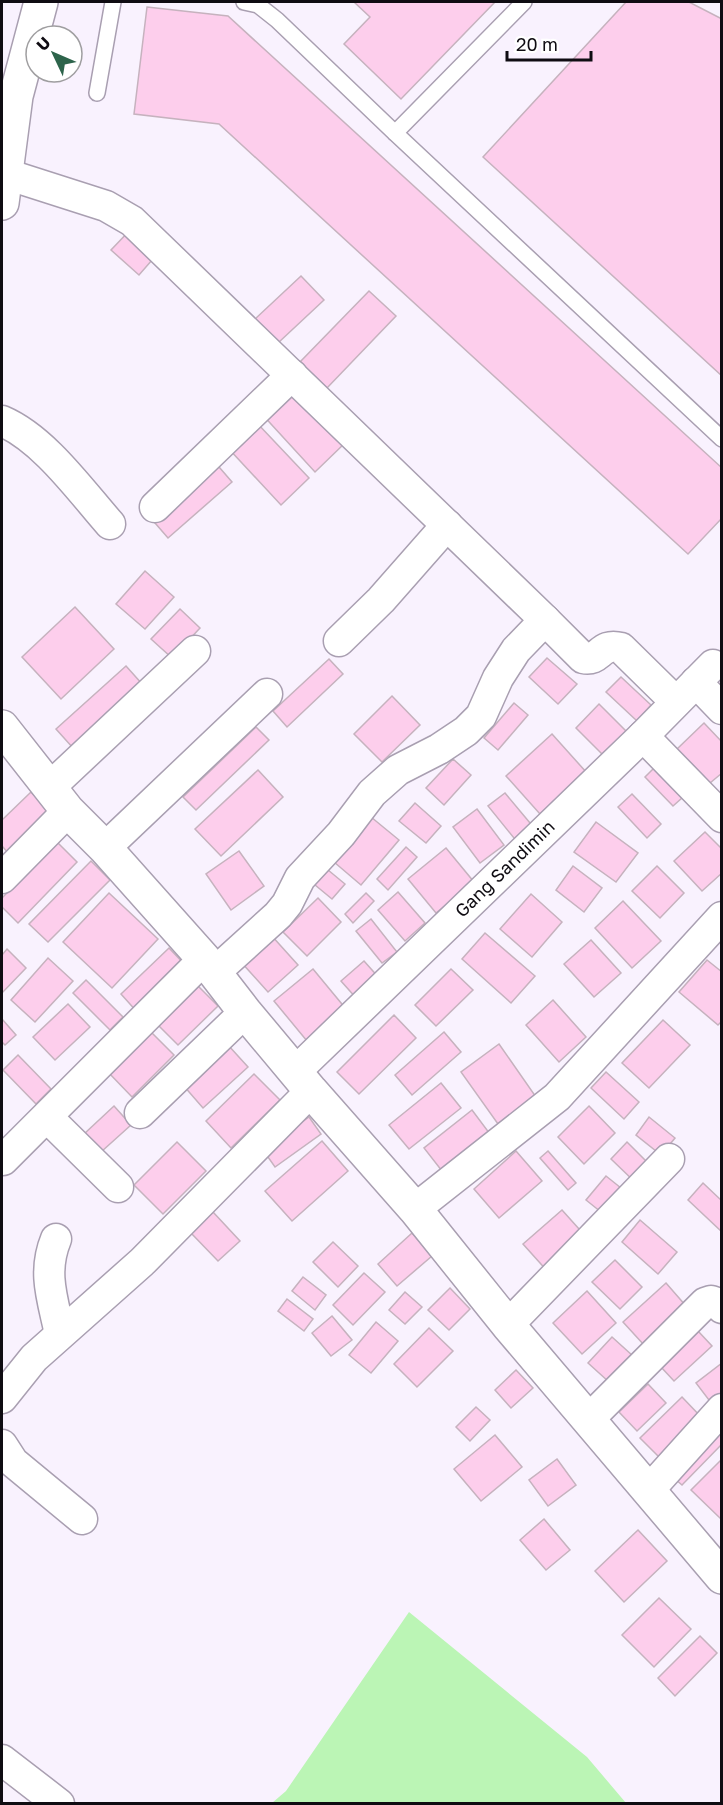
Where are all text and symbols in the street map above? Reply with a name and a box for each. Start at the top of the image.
north arrow [24,24,84,84]
scale bar [507,24,591,62]
text: U [32,32,54,55]
text: 20 m [516,33,558,55]
street label: Gang Sandimin [450,815,559,921]

